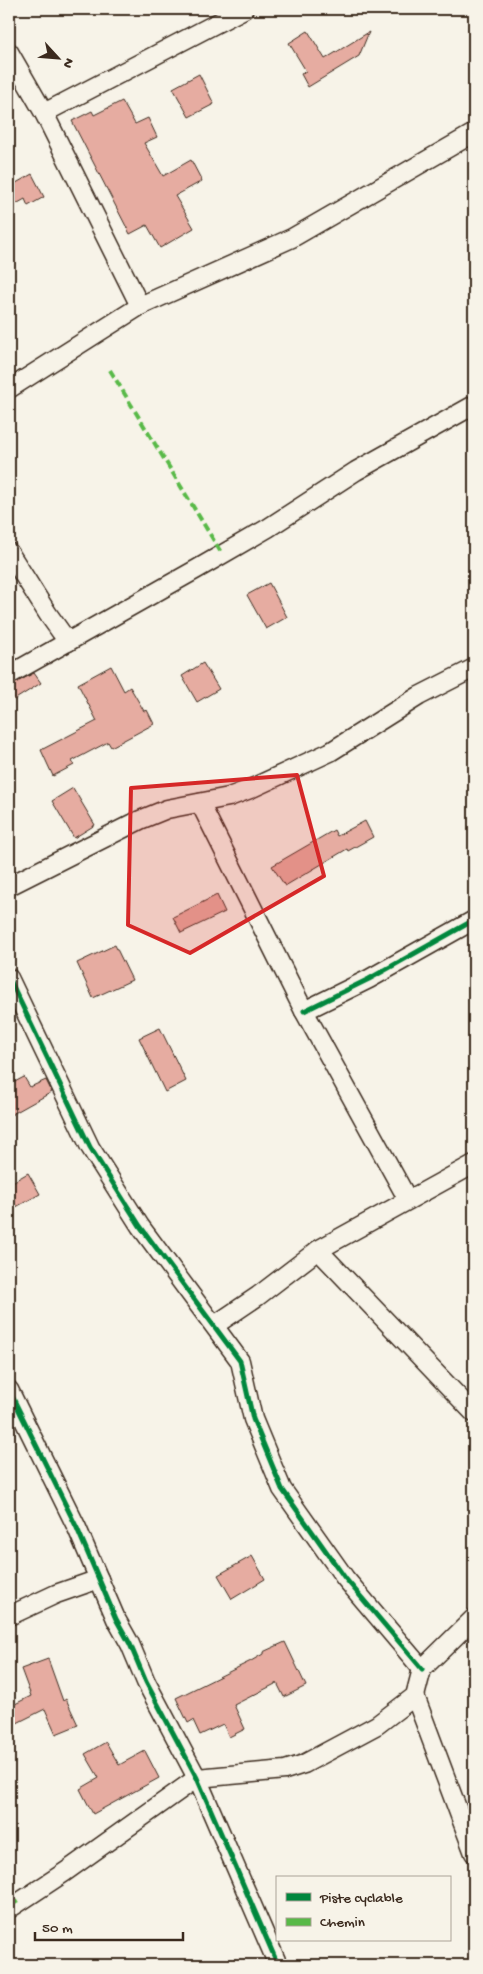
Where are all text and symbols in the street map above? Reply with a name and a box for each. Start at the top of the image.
north arrow [32,32,82,82]
text: N [58,55,77,70]
legend [276,1876,450,1942]
text: Piste cyclable [319,1890,403,1908]
scale bar [35,1909,182,1941]
text: Chemin [320,1914,365,1932]
text: 50 m [42,1920,73,1938]

